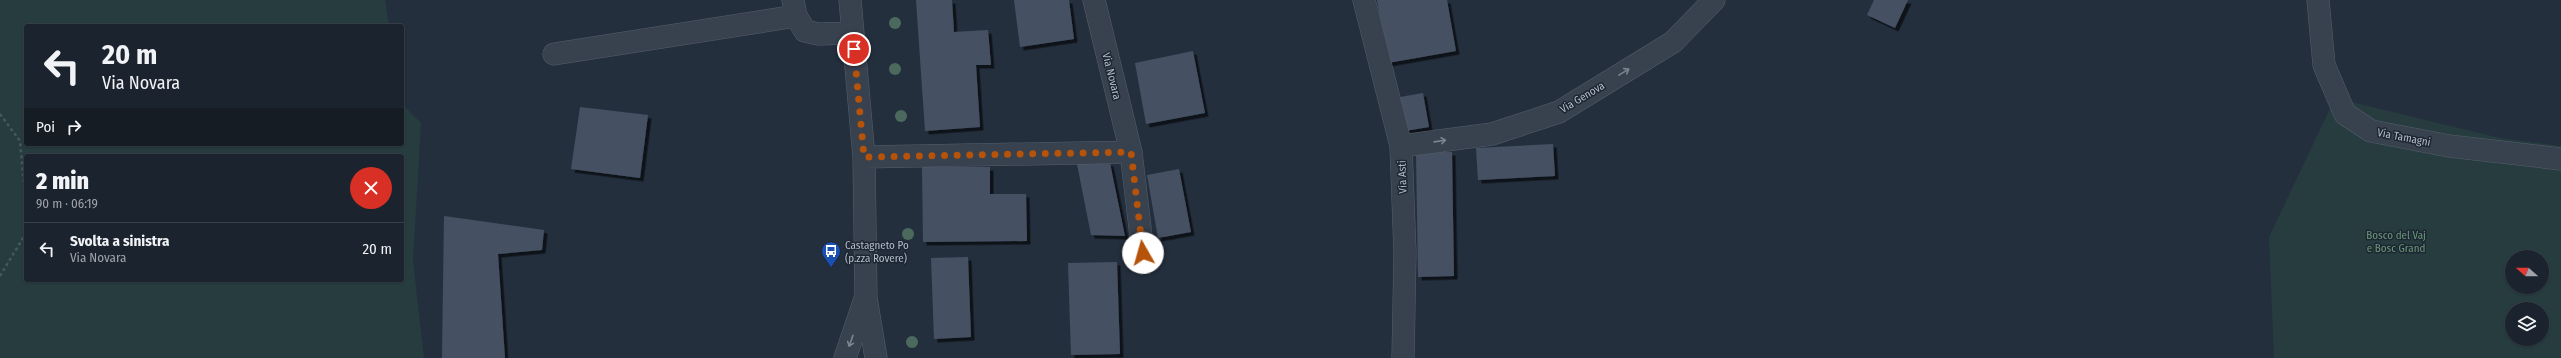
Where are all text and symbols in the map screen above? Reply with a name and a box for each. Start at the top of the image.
pin [837,32,871,66]
text: 20 m [102,38,157,71]
icon: arrive [843,38,865,60]
icon: left [36,40,88,92]
street label: Via Novara [1099,51,1124,101]
one-way arrow [1618,68,1629,76]
text: Via Novara [102,72,180,94]
street label: Via Genova [1558,79,1607,116]
icon: right [63,116,85,138]
text: Poi [36,118,55,136]
street label: Via Tamagni [2376,126,2432,149]
one-way arrow [1433,137,1446,145]
street label: Via Asti [1395,160,1410,194]
text: 2 min [36,167,89,195]
button: close [350,167,392,209]
text: 90 m · 06:19 [36,196,98,211]
park label: Bosco del Vaj e Bosc Grand [2366,229,2426,255]
text: Svolta a sinistra [70,232,170,250]
position arrow [1122,232,1164,274]
icon: left [36,238,58,260]
place label: Castagneto Po (p.zza Rovere) [845,239,909,265]
text: 20 m [363,240,392,258]
bus stop icon: Castagneto Po (p.zza Rovere) [820,240,842,268]
text: Via Novara [70,250,126,265]
north arrow [2505,250,2549,294]
map controls [2505,250,2549,346]
button: layers [2505,302,2549,346]
one-way arrow [846,335,854,347]

